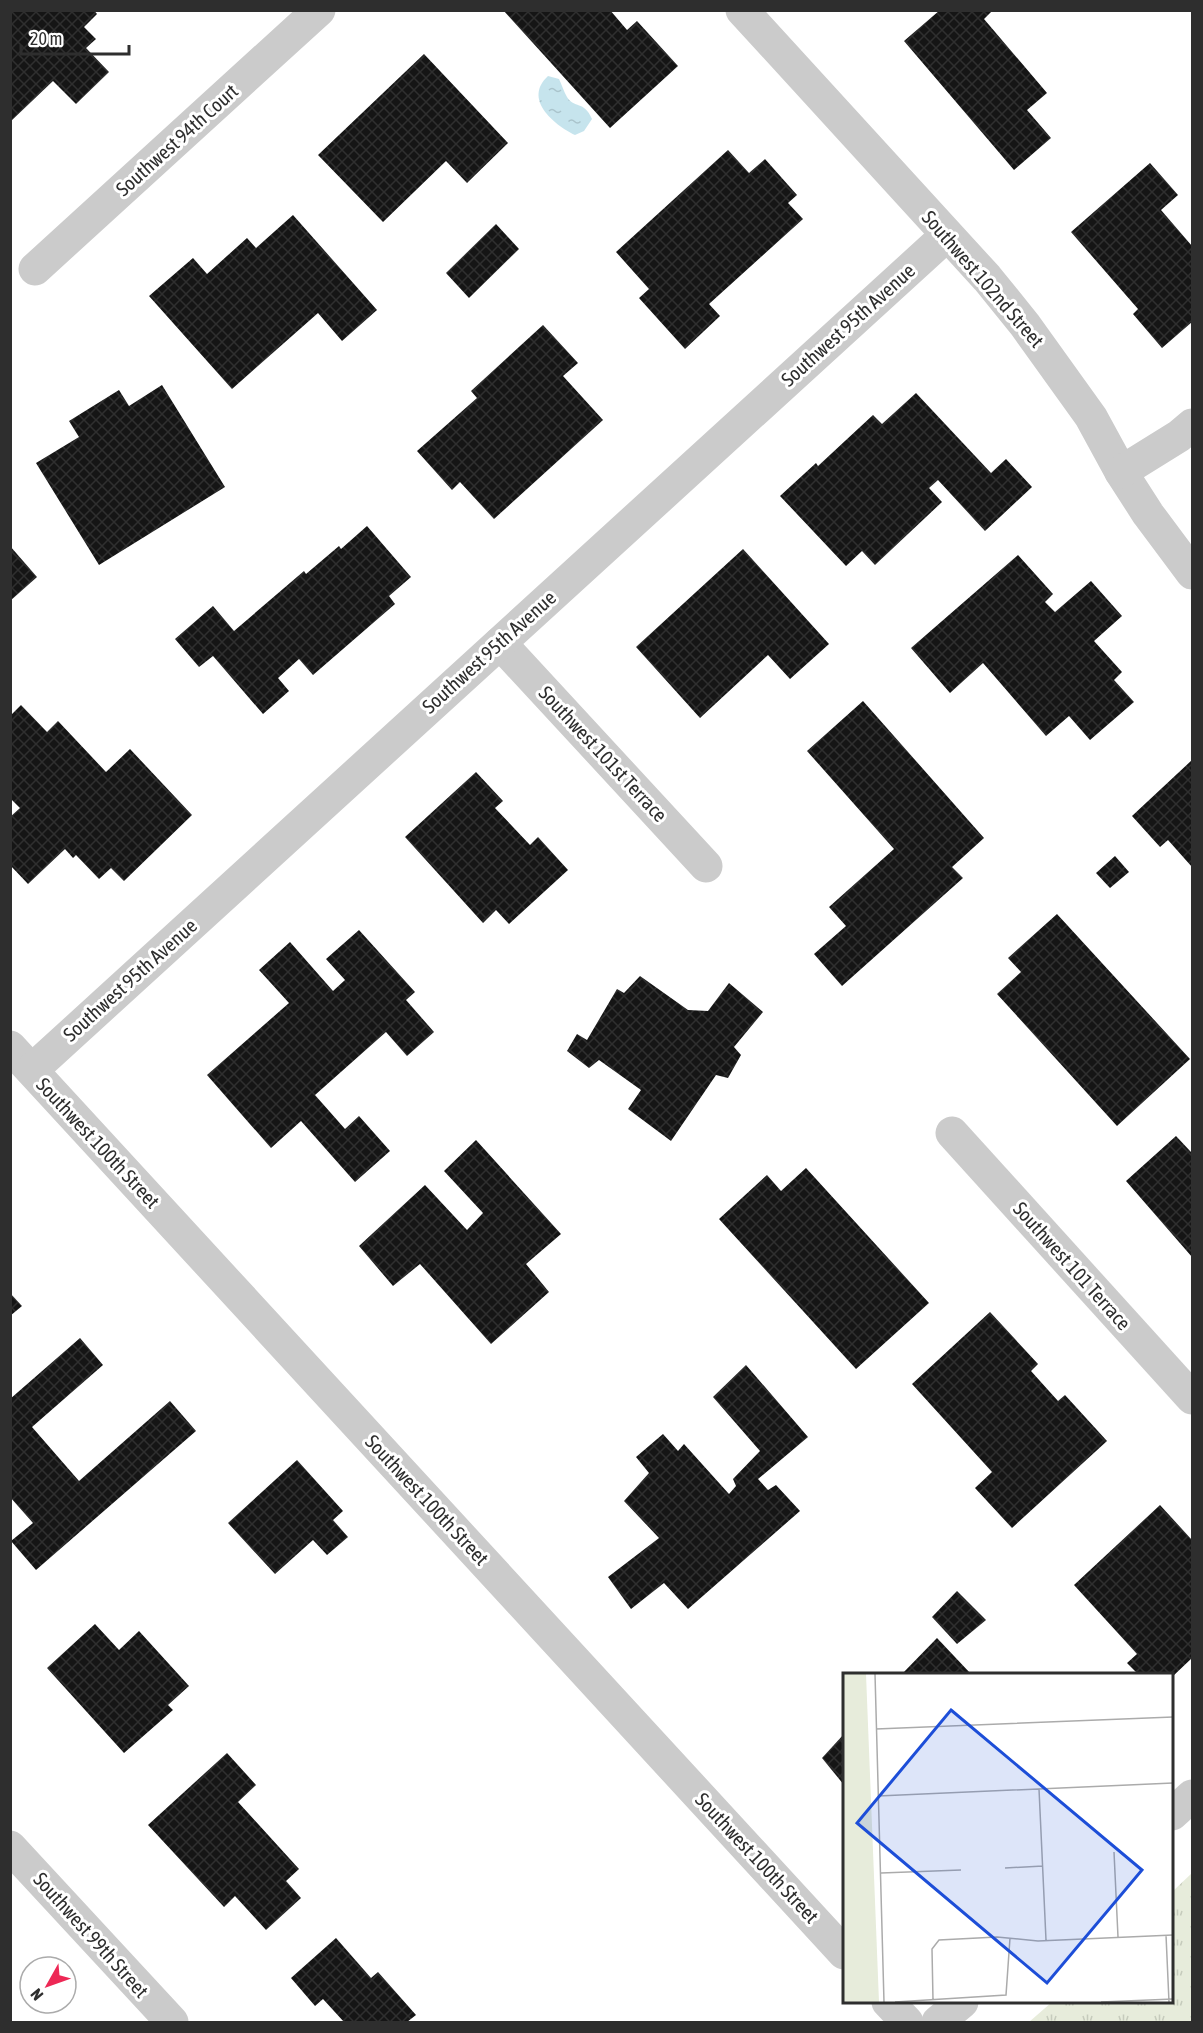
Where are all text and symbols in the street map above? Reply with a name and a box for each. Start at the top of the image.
scale bar [21,18,129,56]
text: 20 m [30,28,62,49]
street label: Southwest 94th Court [111,79,242,200]
street label: Southwest 102nd Street [918,206,1049,352]
street label: Southwest 95th Avenue [776,259,919,391]
street label: Southwest 95th Avenue [417,586,560,718]
street label: Southwest 101st Terrace [535,681,672,826]
street label: Southwest 95th Avenue [58,914,201,1046]
street label: Southwest 100th Street [32,1073,165,1213]
street label: Southwest 101 Terrace [1009,1197,1136,1334]
street label: Southwest 100th Street [361,1430,494,1570]
inset map [843,1673,1173,2003]
street label: Southwest 100th Street [691,1788,824,1928]
street label: Southwest 99th Street [29,1867,154,2002]
north arrow [18,1955,78,2015]
text: N [27,1985,46,2004]

